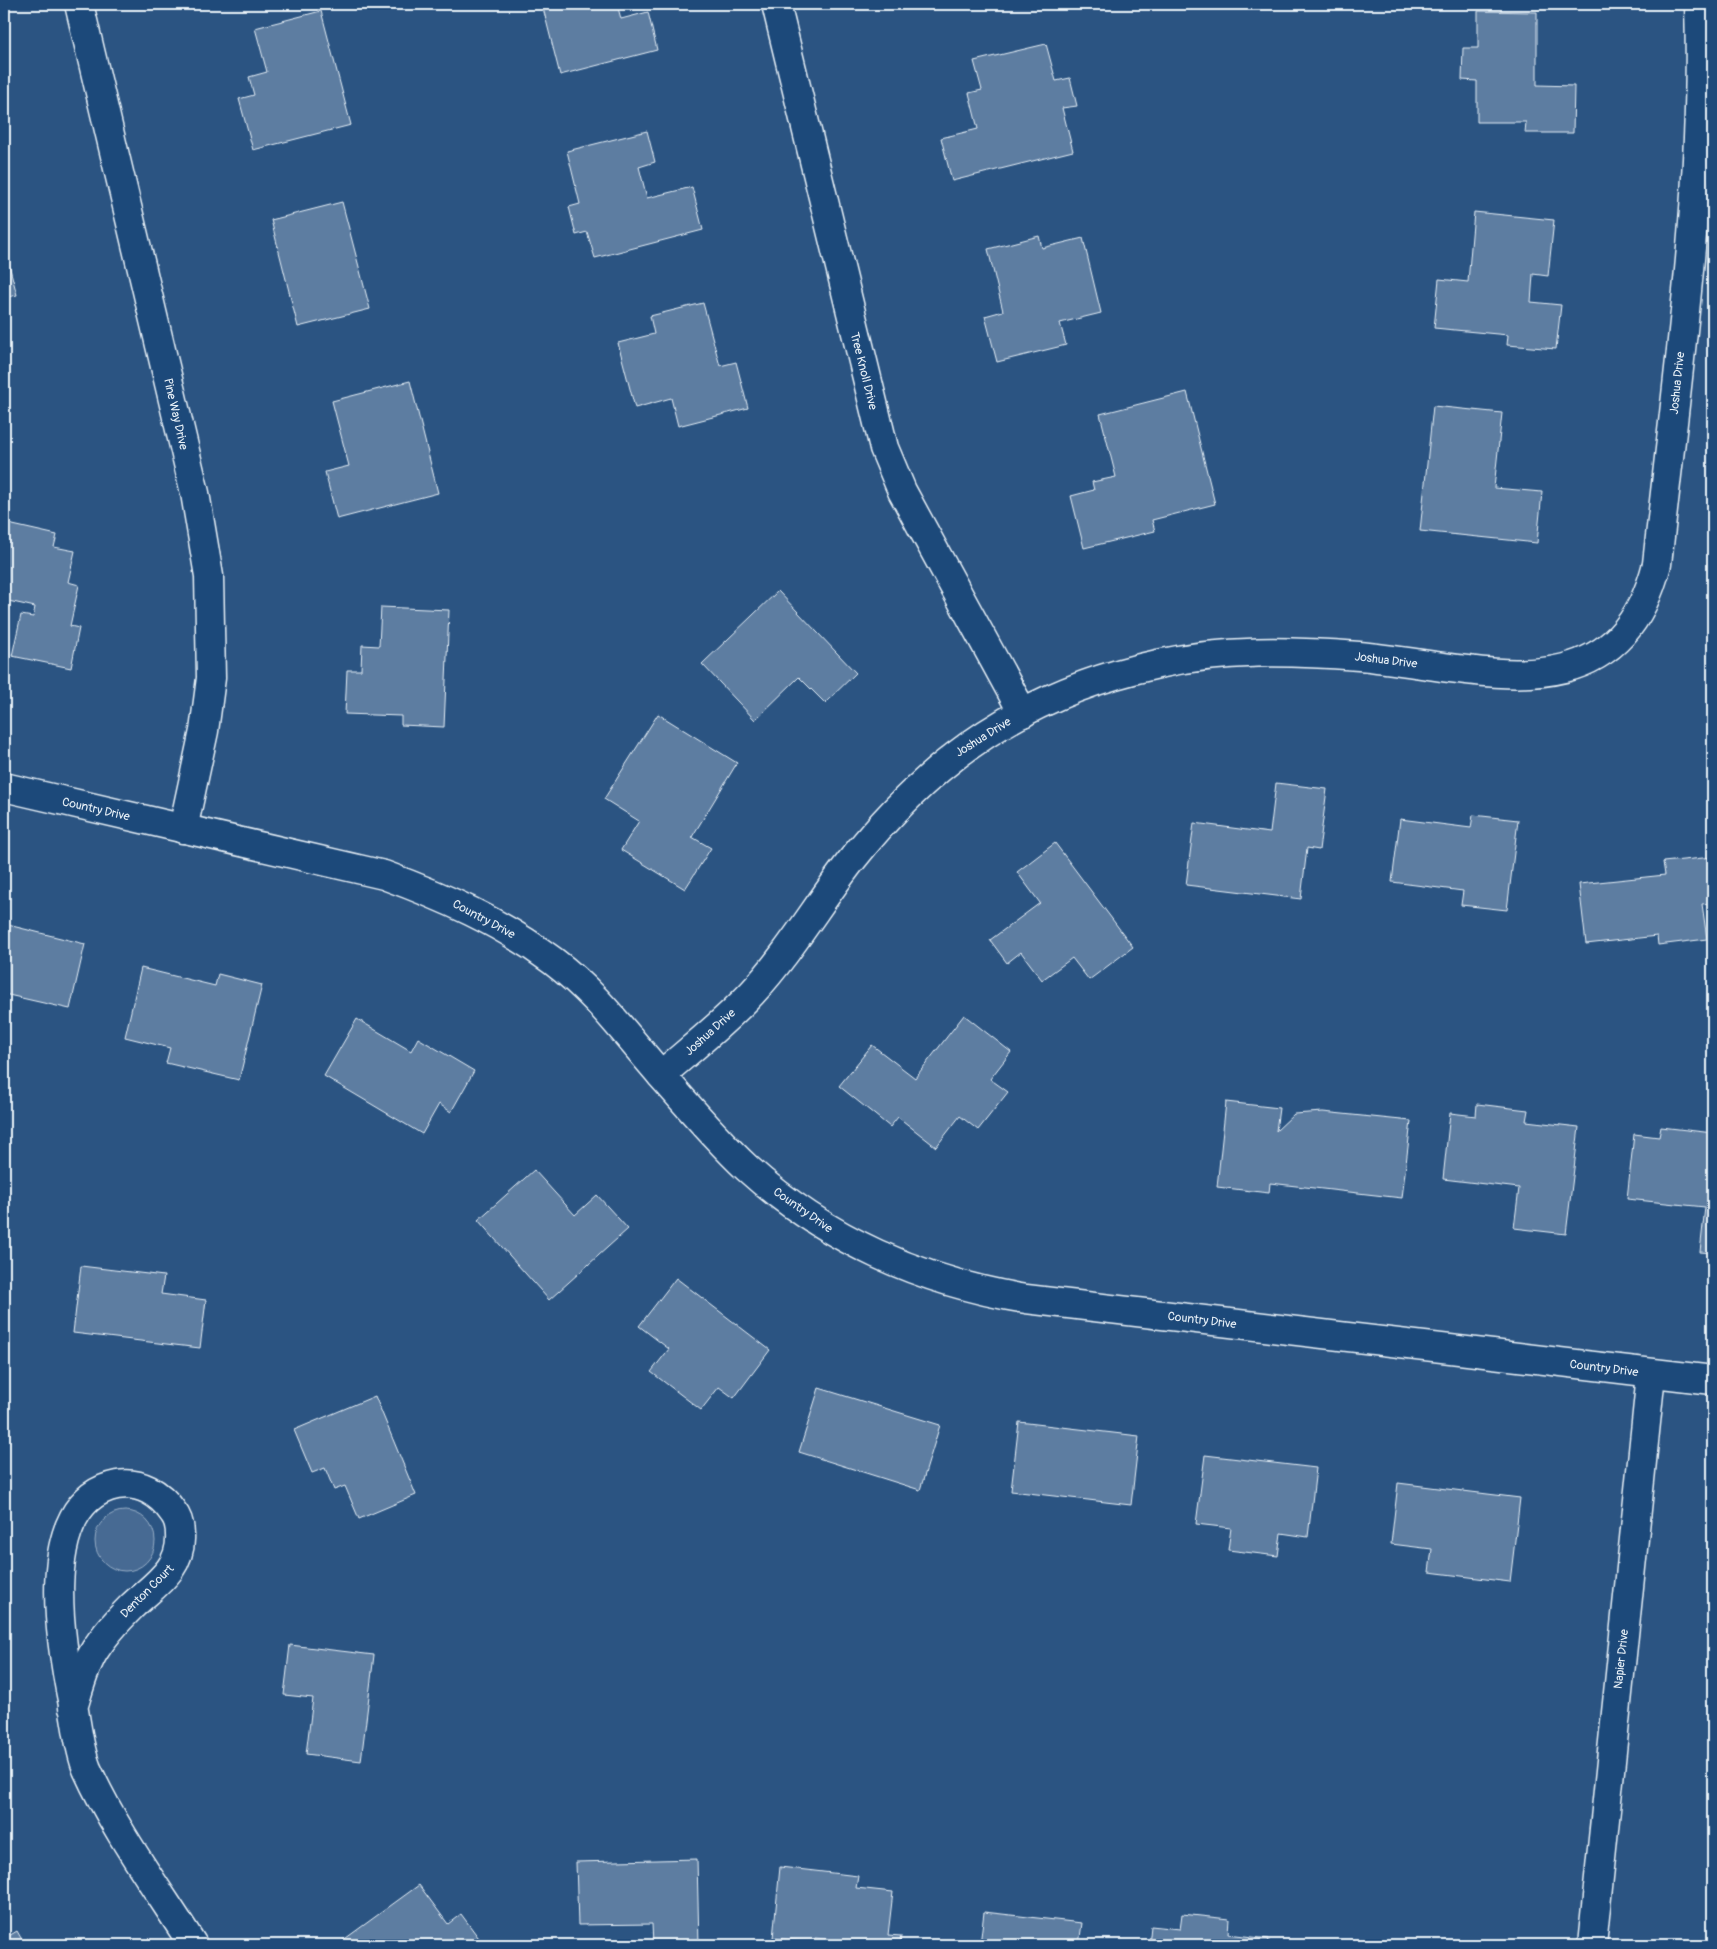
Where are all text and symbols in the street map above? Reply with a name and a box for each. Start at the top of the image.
street label: Tree Knoll Drive [847,331,880,412]
street label: Joshua Drive [1667,351,1688,415]
street label: Pine Way Drive [160,377,191,452]
street label: Joshua Drive [1354,649,1418,672]
street label: Joshua Drive [953,714,1014,760]
street label: Country Drive [61,794,131,825]
street label: Country Drive [450,897,518,942]
street label: Joshua Drive [682,1006,739,1059]
street label: Country Drive [770,1184,835,1236]
street label: Country Drive [1167,1309,1237,1332]
street label: Country Drive [1569,1357,1639,1380]
street label: Denton Court [118,1561,177,1621]
street label: Napier Drive [1611,1628,1632,1690]

